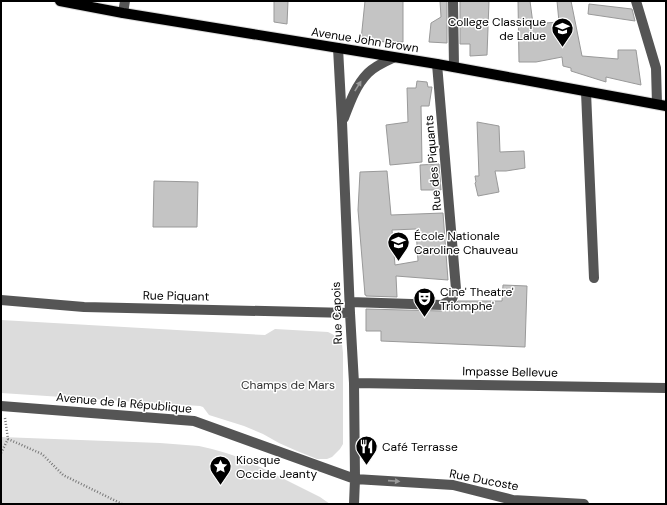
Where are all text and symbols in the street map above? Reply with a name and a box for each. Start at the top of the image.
place label: College Classique de Lalue [448,14,546,44]
school or university icon: College Classique de Lalue [549,16,575,49]
street label: Avenue John Brown [310,24,420,56]
one-way arrow [355,80,362,92]
street label: Rue des Piquants [421,115,445,211]
place label: École Nationale Caroline Chauveau [414,228,518,258]
school or university icon: École Nationale Caroline Chauveau [385,230,411,263]
street label: Rue Capois [328,281,346,345]
place label: Cine' Theatre' Triomphe' [440,284,514,314]
theatre icon: Cine' Theatre' Triomphe' [412,286,438,319]
street label: Rue Piquant [143,287,210,305]
street label: Impasse Bellevue [462,363,558,381]
park label: Champs de Mars [241,377,335,393]
street label: Avenue de la République [55,389,193,417]
restaurant icon: Café Terrasse [354,434,380,467]
place label: Café Terrasse [382,439,458,455]
place label: Kiosque Occide Jeanty [236,452,317,482]
place icon: Kiosque Occide Jeanty [208,454,234,487]
street label: Rue Ducoste [448,465,520,495]
one-way arrow [388,478,400,485]

